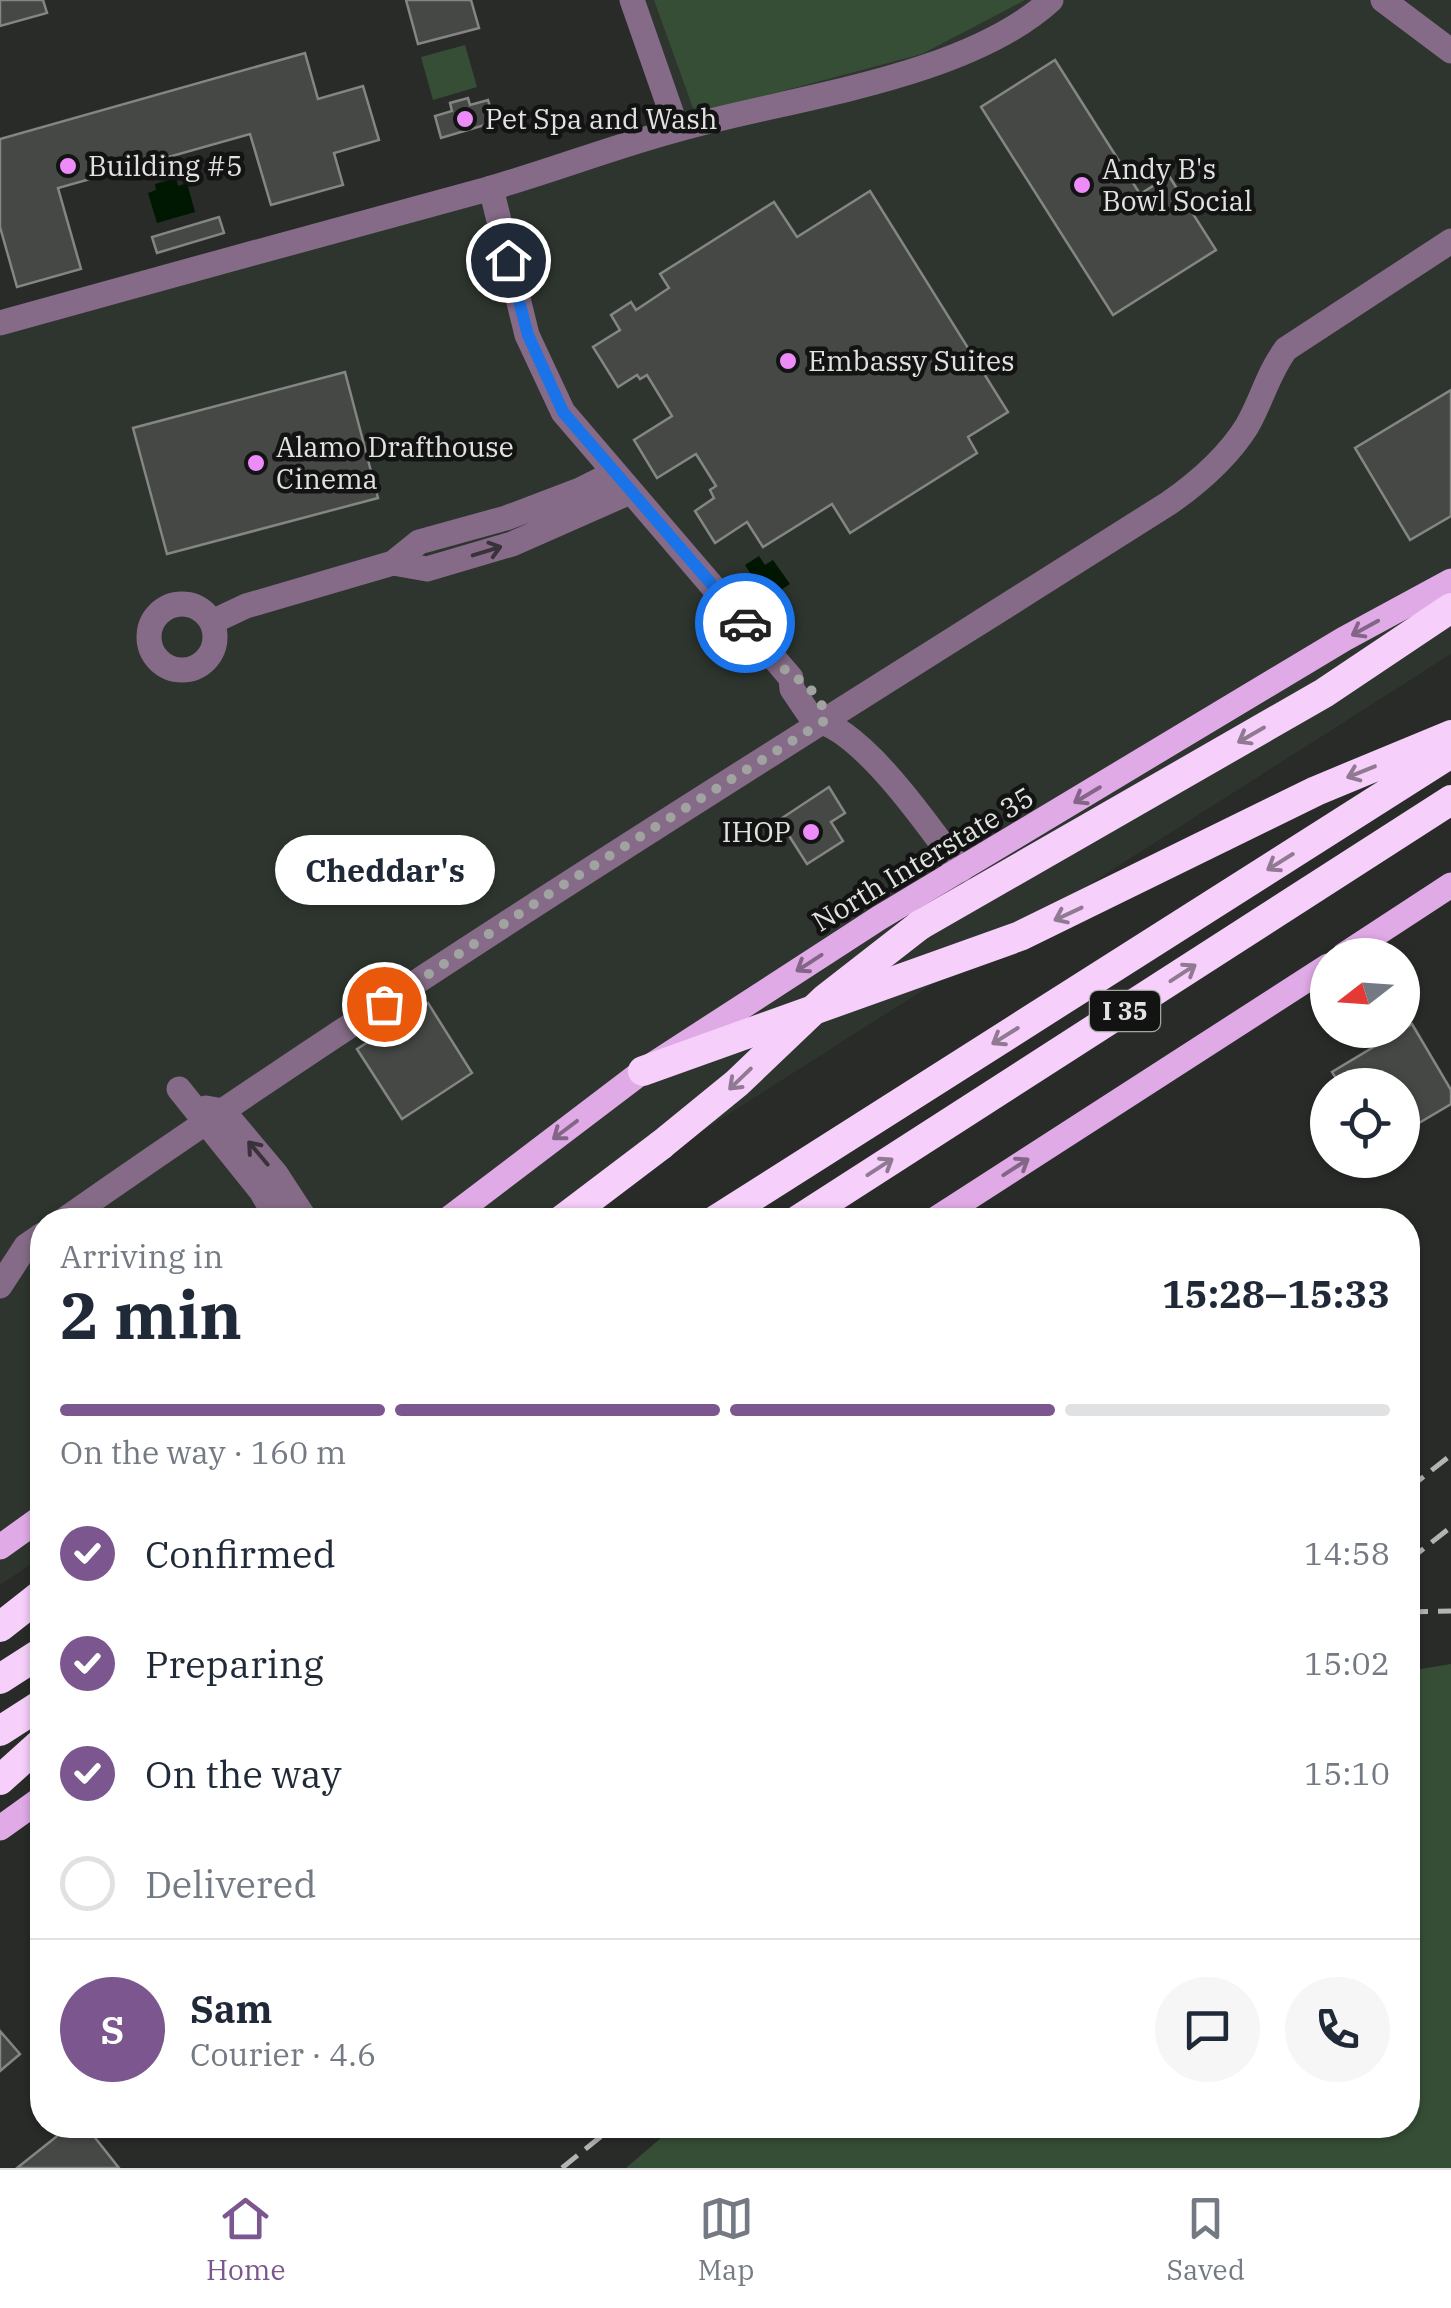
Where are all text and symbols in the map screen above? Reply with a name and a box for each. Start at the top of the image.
place label: Pet Spa and Wash [485,100,717,137]
marker: Pet Spa and Wash [454,108,476,130]
place label: Building #5 [88,147,243,184]
place label: Andy B's Bowl Social [1102,150,1253,219]
marker: Building #5 [57,155,79,177]
marker: Andy B's Bowl Social [1071,174,1093,196]
pin [466,218,551,303]
icon: home [481,233,536,288]
place label: Embassy Suites [808,342,1015,379]
marker: Embassy Suites [777,350,799,372]
place label: Alamo Drafthouse Cinema [276,428,514,497]
marker: Alamo Drafthouse Cinema [245,452,267,474]
one-way arrow [471,541,503,559]
courier [695,573,795,673]
icon: car [718,596,773,651]
one-way arrow [1351,618,1381,638]
one-way arrow [1236,725,1266,745]
one-way arrow [1346,765,1377,783]
street label: North Interstate 35 [805,778,1040,939]
one-way arrow [1073,785,1102,805]
place label: IHOP [722,813,791,850]
marker: IHOP [800,821,822,843]
callout: Cheddar's [274,834,494,904]
text: Cheddar's [305,849,465,891]
one-way arrow [1266,851,1295,872]
one-way arrow [1054,905,1084,924]
north arrow [1310,938,1420,1048]
map controls [1310,938,1420,1178]
one-way arrow [795,953,823,974]
pin [342,962,427,1047]
one-way arrow [1168,962,1197,983]
icon: bag [357,977,412,1032]
road number: I 35 [1090,991,1160,1031]
one-way arrow [992,1025,1020,1046]
one-way arrow [728,1067,752,1091]
button: locate [1310,1068,1420,1178]
one-way arrow [552,1120,579,1141]
one-way arrow [247,1141,270,1166]
one-way arrow [865,1157,894,1178]
one-way arrow [1001,1157,1030,1178]
text: Arriving in [60,1235,223,1277]
text: 15:28–15:33 [1162,1269,1390,1318]
text: 2 min [60,1272,242,1357]
text: On the way · 160 m [60,1431,346,1473]
icon: check [60,1526,115,1581]
text: Confirmed [145,1529,336,1578]
text: 14:58 [1304,1532,1390,1574]
icon: check [60,1636,115,1691]
text: Preparing [145,1639,324,1688]
text: 15:02 [1304,1642,1390,1684]
icon: check [60,1746,115,1801]
text: On the way [145,1749,342,1798]
text: 15:10 [1304,1752,1390,1794]
text: Delivered [145,1859,317,1908]
button: chat [1155,1977,1260,2082]
button: phone [1285,1977,1390,2082]
text: Sam [190,1984,273,2033]
text: S [101,2005,124,2054]
text: Courier · 4.6 [190,2033,376,2075]
tab: Home [206,2191,286,2288]
tab: Map [698,2191,755,2288]
tab: Saved [1167,2191,1245,2288]

